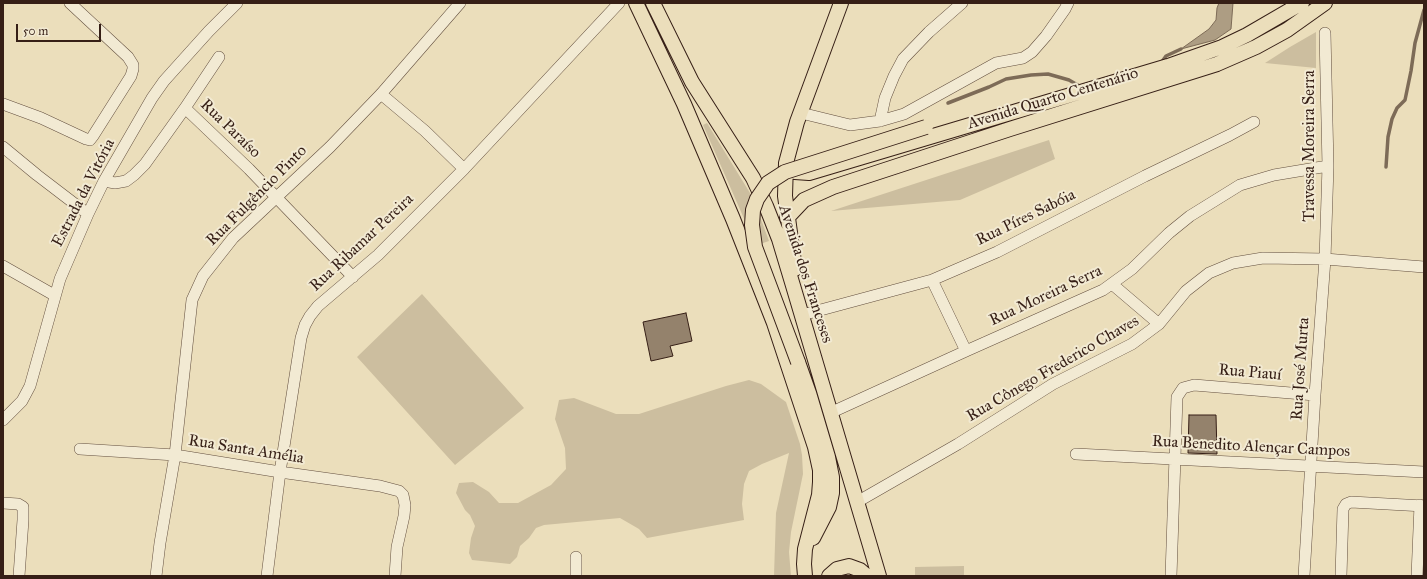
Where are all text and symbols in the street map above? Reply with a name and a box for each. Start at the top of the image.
scale bar [18,16,103,42]
text: 50 m [23,24,48,38]
street label: Avenida Quarto Centenário [965,64,1141,134]
street label: Travessa Moreira Serra [1300,70,1320,222]
street label: Rua Paraíso [196,95,264,163]
street label: Estrada da Vitória [49,136,119,250]
street label: Rua Fulgêncio Pinto [203,142,311,250]
street label: Rua Píres Sabóia [973,186,1079,250]
street label: Rua Ribamar Pereira [306,190,418,296]
street label: Avenida dos Franceses [774,202,836,346]
street label: Rua Moreira Serra [987,262,1105,330]
street label: Rua Cônego Frederico Chaves [963,312,1143,426]
street label: Rua José Murta [1288,317,1314,421]
street label: Rua Piauí [1218,361,1282,385]
street label: Rua Santa Amélia [187,431,305,469]
street label: Rua Benedito Alençar Campos [1151,432,1351,462]

